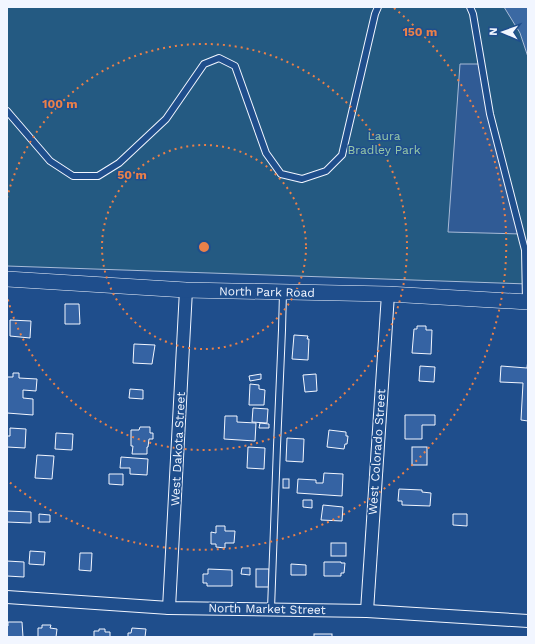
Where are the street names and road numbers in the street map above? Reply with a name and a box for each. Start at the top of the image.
street label: North Park Road [219,284,315,300]
street label: West Colorado Street [366,389,388,515]
street label: West Dakota Street [168,392,188,506]
street label: North Market Street [208,601,326,617]

